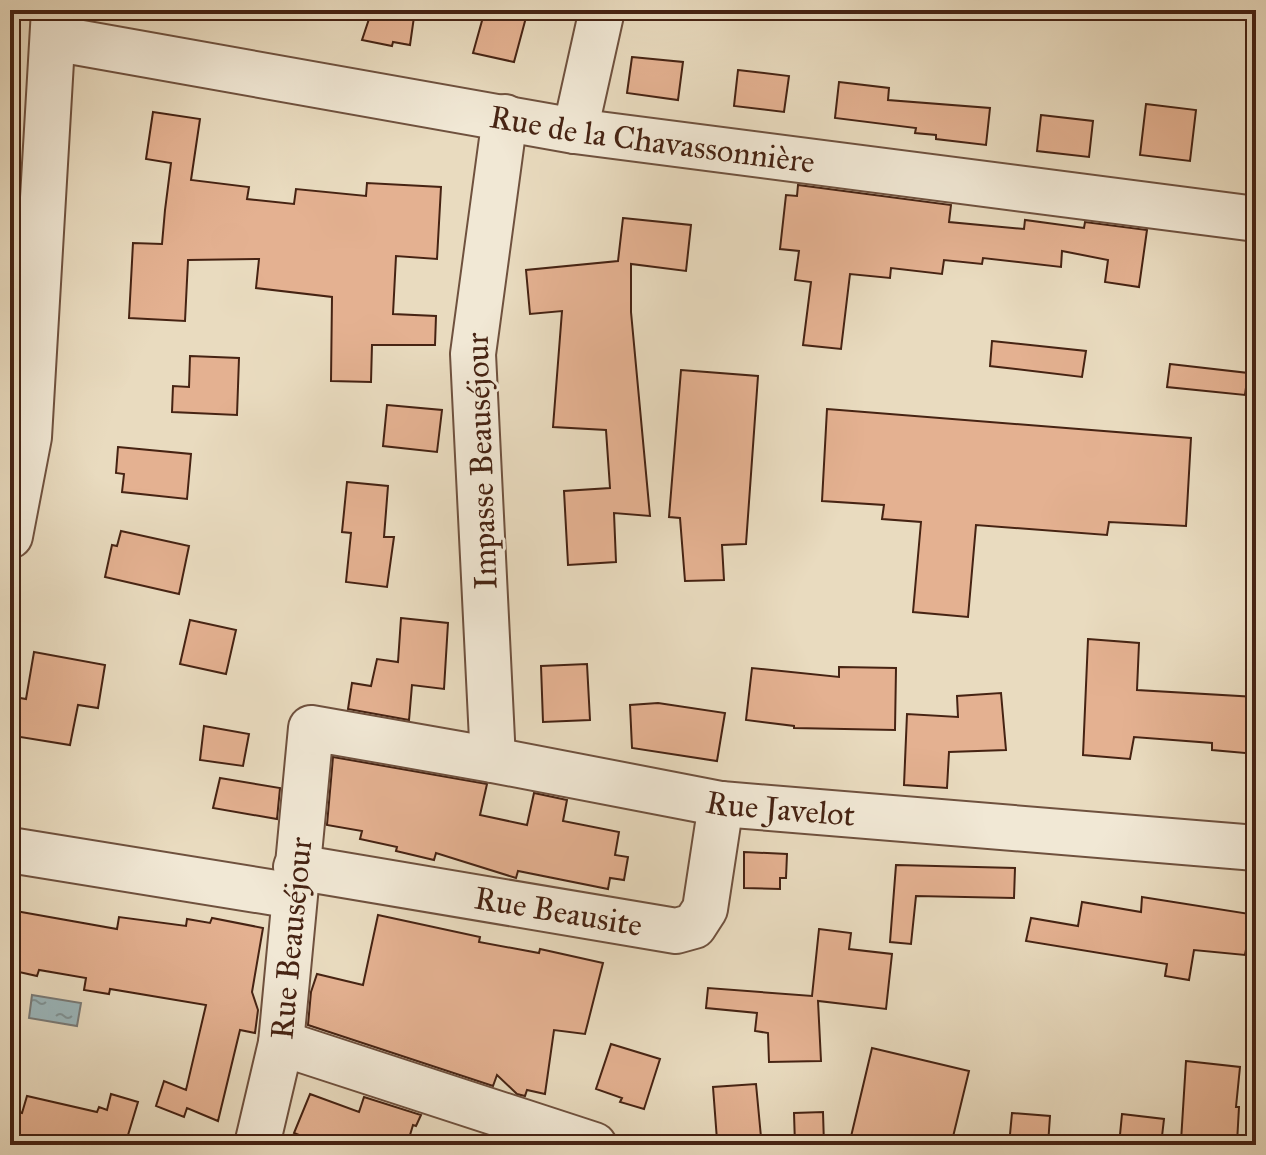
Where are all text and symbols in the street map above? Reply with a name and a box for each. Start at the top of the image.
street label: Rue de la Chavassonnière [487,97,817,182]
street label: Impasse Beauséjour [458,332,505,590]
street label: Rue Javelot [703,783,857,835]
street label: Rue Beauséjour [262,836,320,1041]
street label: Rue Beausite [471,878,645,945]

